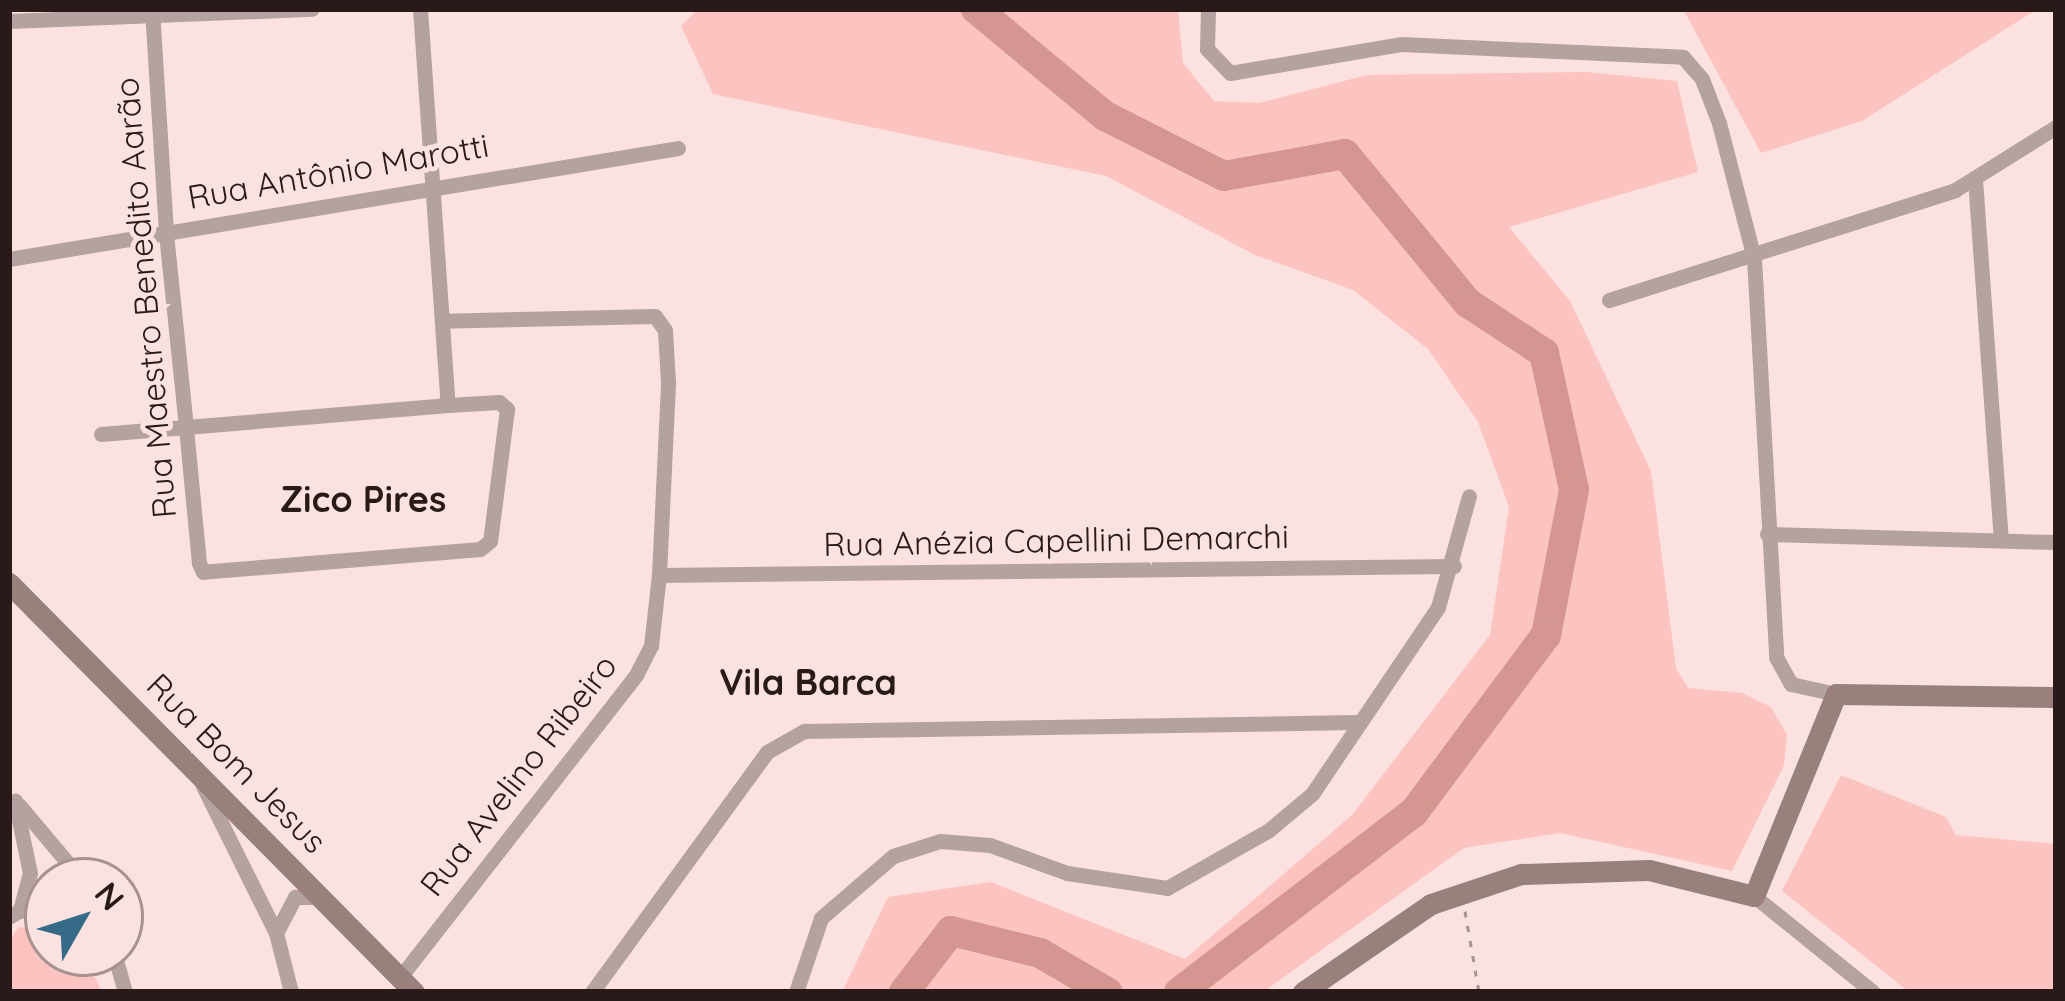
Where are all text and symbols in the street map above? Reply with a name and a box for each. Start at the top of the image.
street label: Rua Maestro Benedito Aarão [106,76,184,520]
street label: Rua Antônio Marotti [184,125,492,217]
district label: Zico Pires [280,477,446,521]
street label: Rua Anézia Capellini Demarchi [823,516,1289,564]
street label: Rua Avelino Ribeiro [411,646,625,904]
district label: Vila Barca [719,660,897,704]
street label: Rua Bom Jesus [139,665,335,861]
north arrow [24,857,144,977]
text: N [86,874,134,918]

